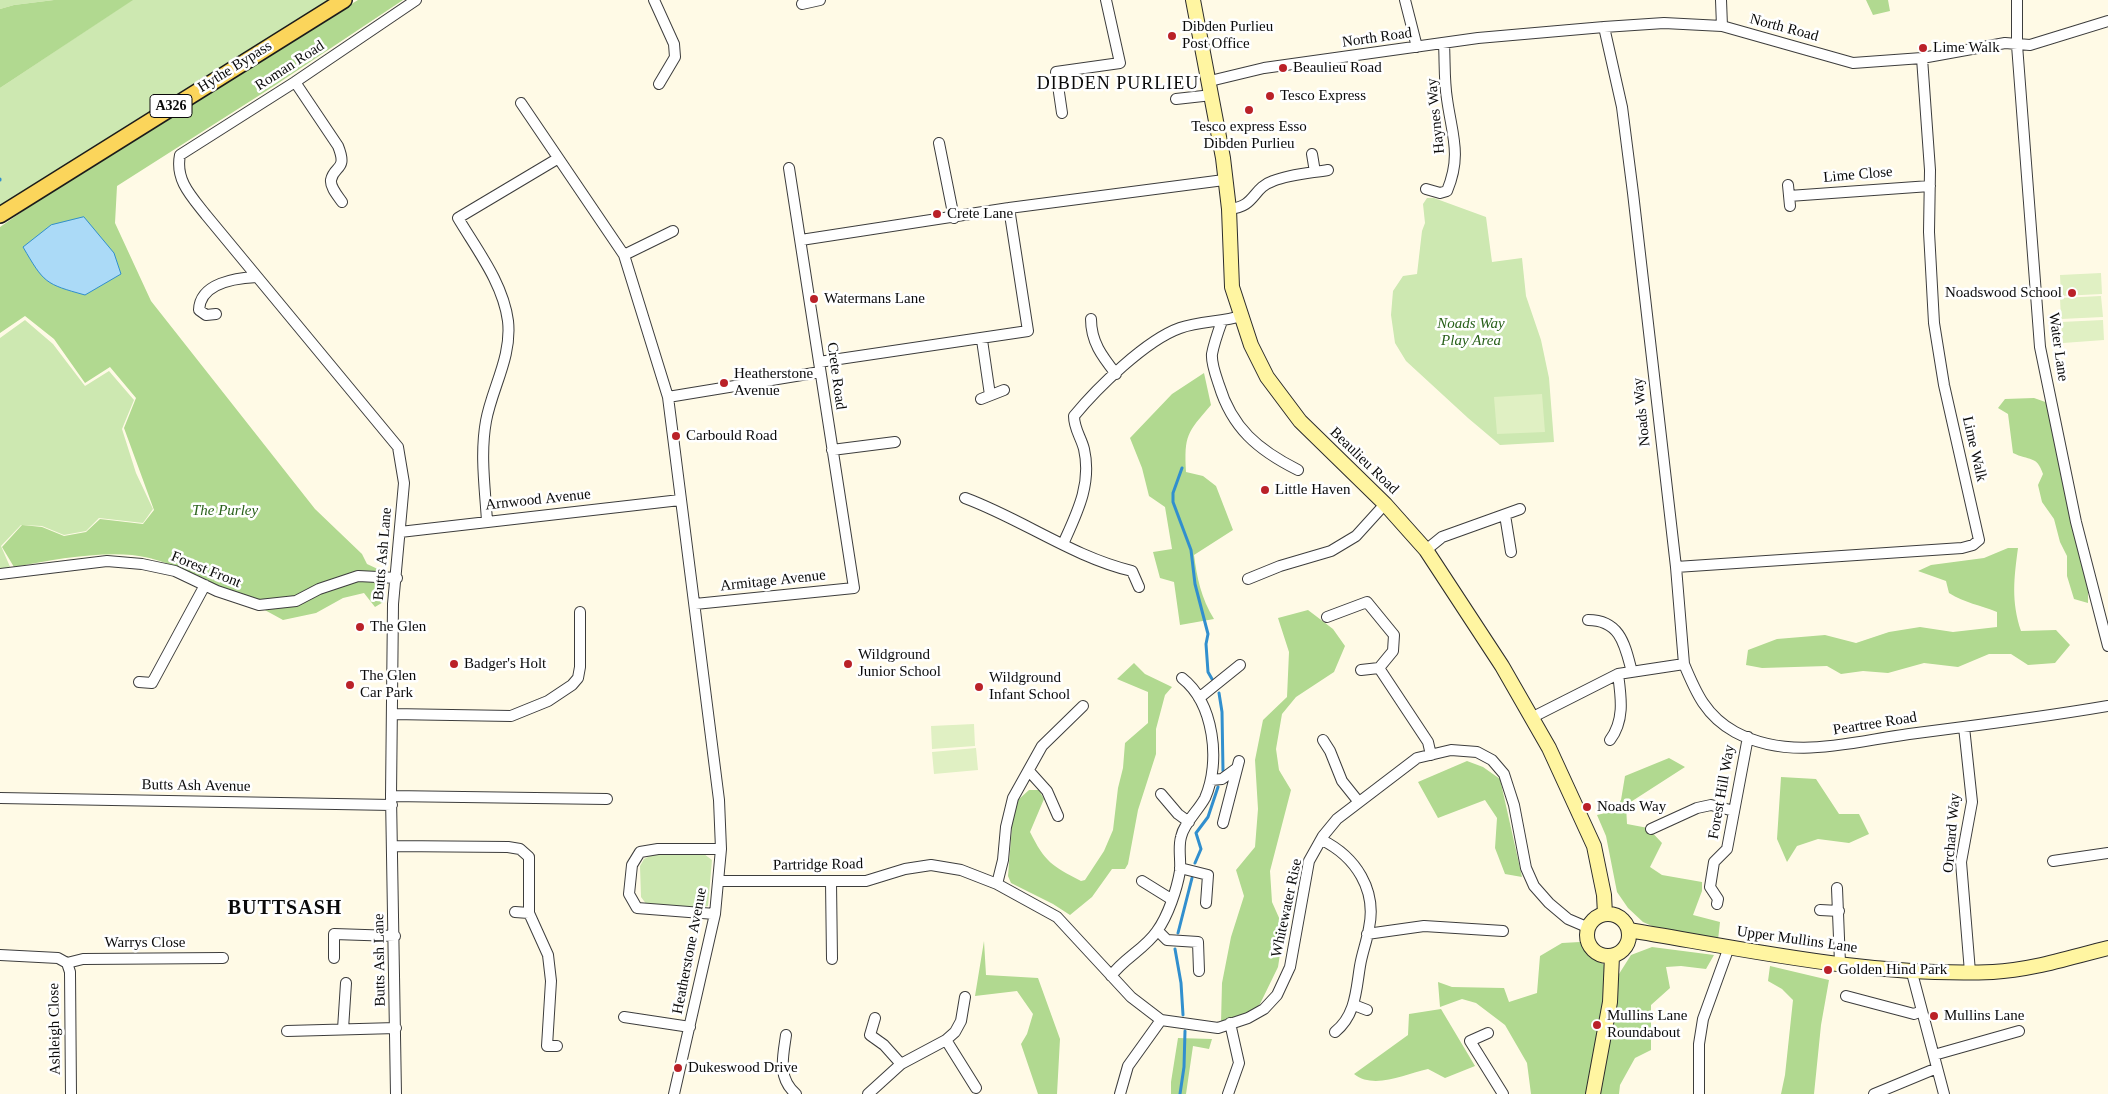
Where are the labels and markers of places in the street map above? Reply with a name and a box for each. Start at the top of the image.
place label: Dibden Purlieu Post Office [1182,18,1273,53]
marker: Dibden Purlieu Post Office [1166,30,1178,42]
place label: Lime Walk [1933,39,2000,57]
marker: Lime Walk [1917,42,1929,54]
place label: Beaulieu Road [1293,59,1382,77]
marker: Beaulieu Road [1277,62,1289,74]
place label: Tesco Express [1280,87,1366,105]
marker: Tesco Express [1264,90,1276,102]
marker: Tesco express Esso Dibden Purlieu [1243,104,1255,116]
place label: Tesco express Esso Dibden Purlieu [1191,118,1307,153]
place label: Crete Lane [947,205,1013,223]
marker: Crete Lane [931,208,943,220]
place label: Noadswood School [1945,284,2062,302]
marker: Noadswood School [2066,287,2078,299]
place label: Watermans Lane [824,290,925,308]
marker: Watermans Lane [808,293,820,305]
place label: Heatherstone Avenue [734,365,813,400]
marker: Heatherstone Avenue [718,377,730,389]
place label: Carbould Road [686,427,777,445]
marker: Carbould Road [670,430,682,442]
place label: Little Haven [1275,481,1350,499]
marker: Little Haven [1259,484,1271,496]
place label: The Glen [370,618,426,636]
marker: The Glen [354,621,366,633]
place label: Wildground Junior School [858,646,941,681]
place label: Badger's Holt [464,655,546,673]
marker: Badger's Holt [448,658,460,670]
marker: Wildground Junior School [842,658,854,670]
place label: The Glen Car Park [360,667,416,702]
place label: Wildground Infant School [989,669,1070,704]
marker: The Glen Car Park [344,679,356,691]
marker: Wildground Infant School [973,681,985,693]
place label: Noads Way [1597,798,1666,816]
marker: Noads Way [1581,801,1593,813]
place label: Golden Hind Park [1838,961,1947,979]
marker: Golden Hind Park [1822,964,1834,976]
place label: Mullins Lane Roundabout [1607,1007,1687,1042]
place label: Mullins Lane [1944,1007,2024,1025]
marker: Mullins Lane [1928,1010,1940,1022]
marker: Mullins Lane Roundabout [1591,1019,1603,1031]
place label: Dukeswood Drive [688,1059,798,1077]
marker: Dukeswood Drive [672,1062,684,1074]

